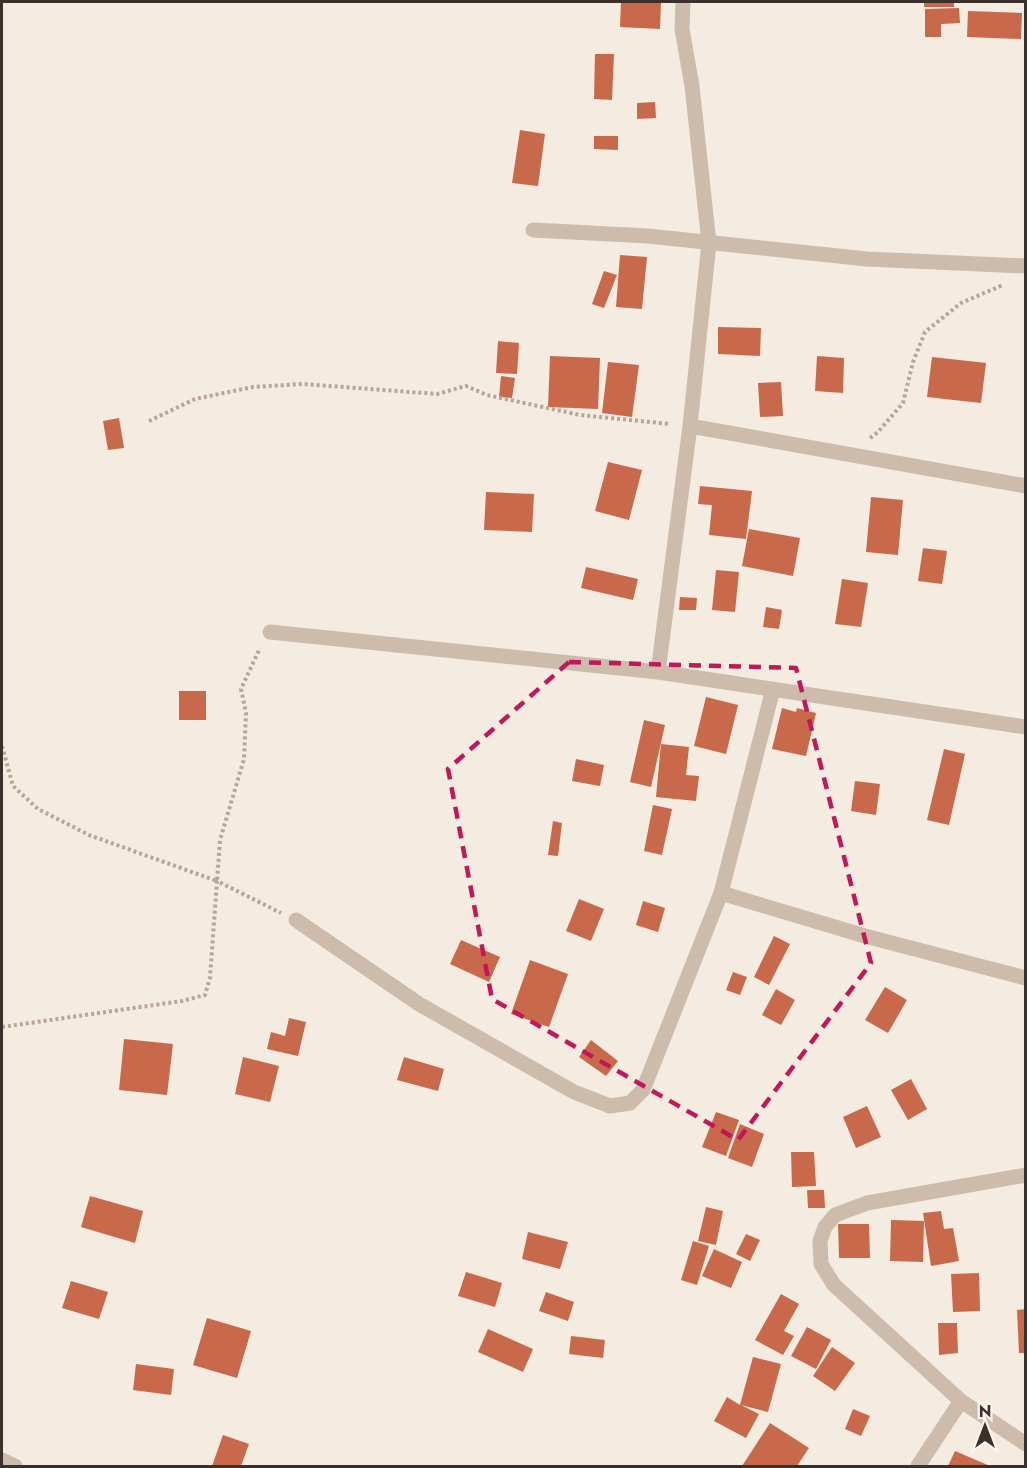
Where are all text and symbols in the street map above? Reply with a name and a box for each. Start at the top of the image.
north arrow [955,1396,1015,1456]
text: N [979,1400,991,1423]

